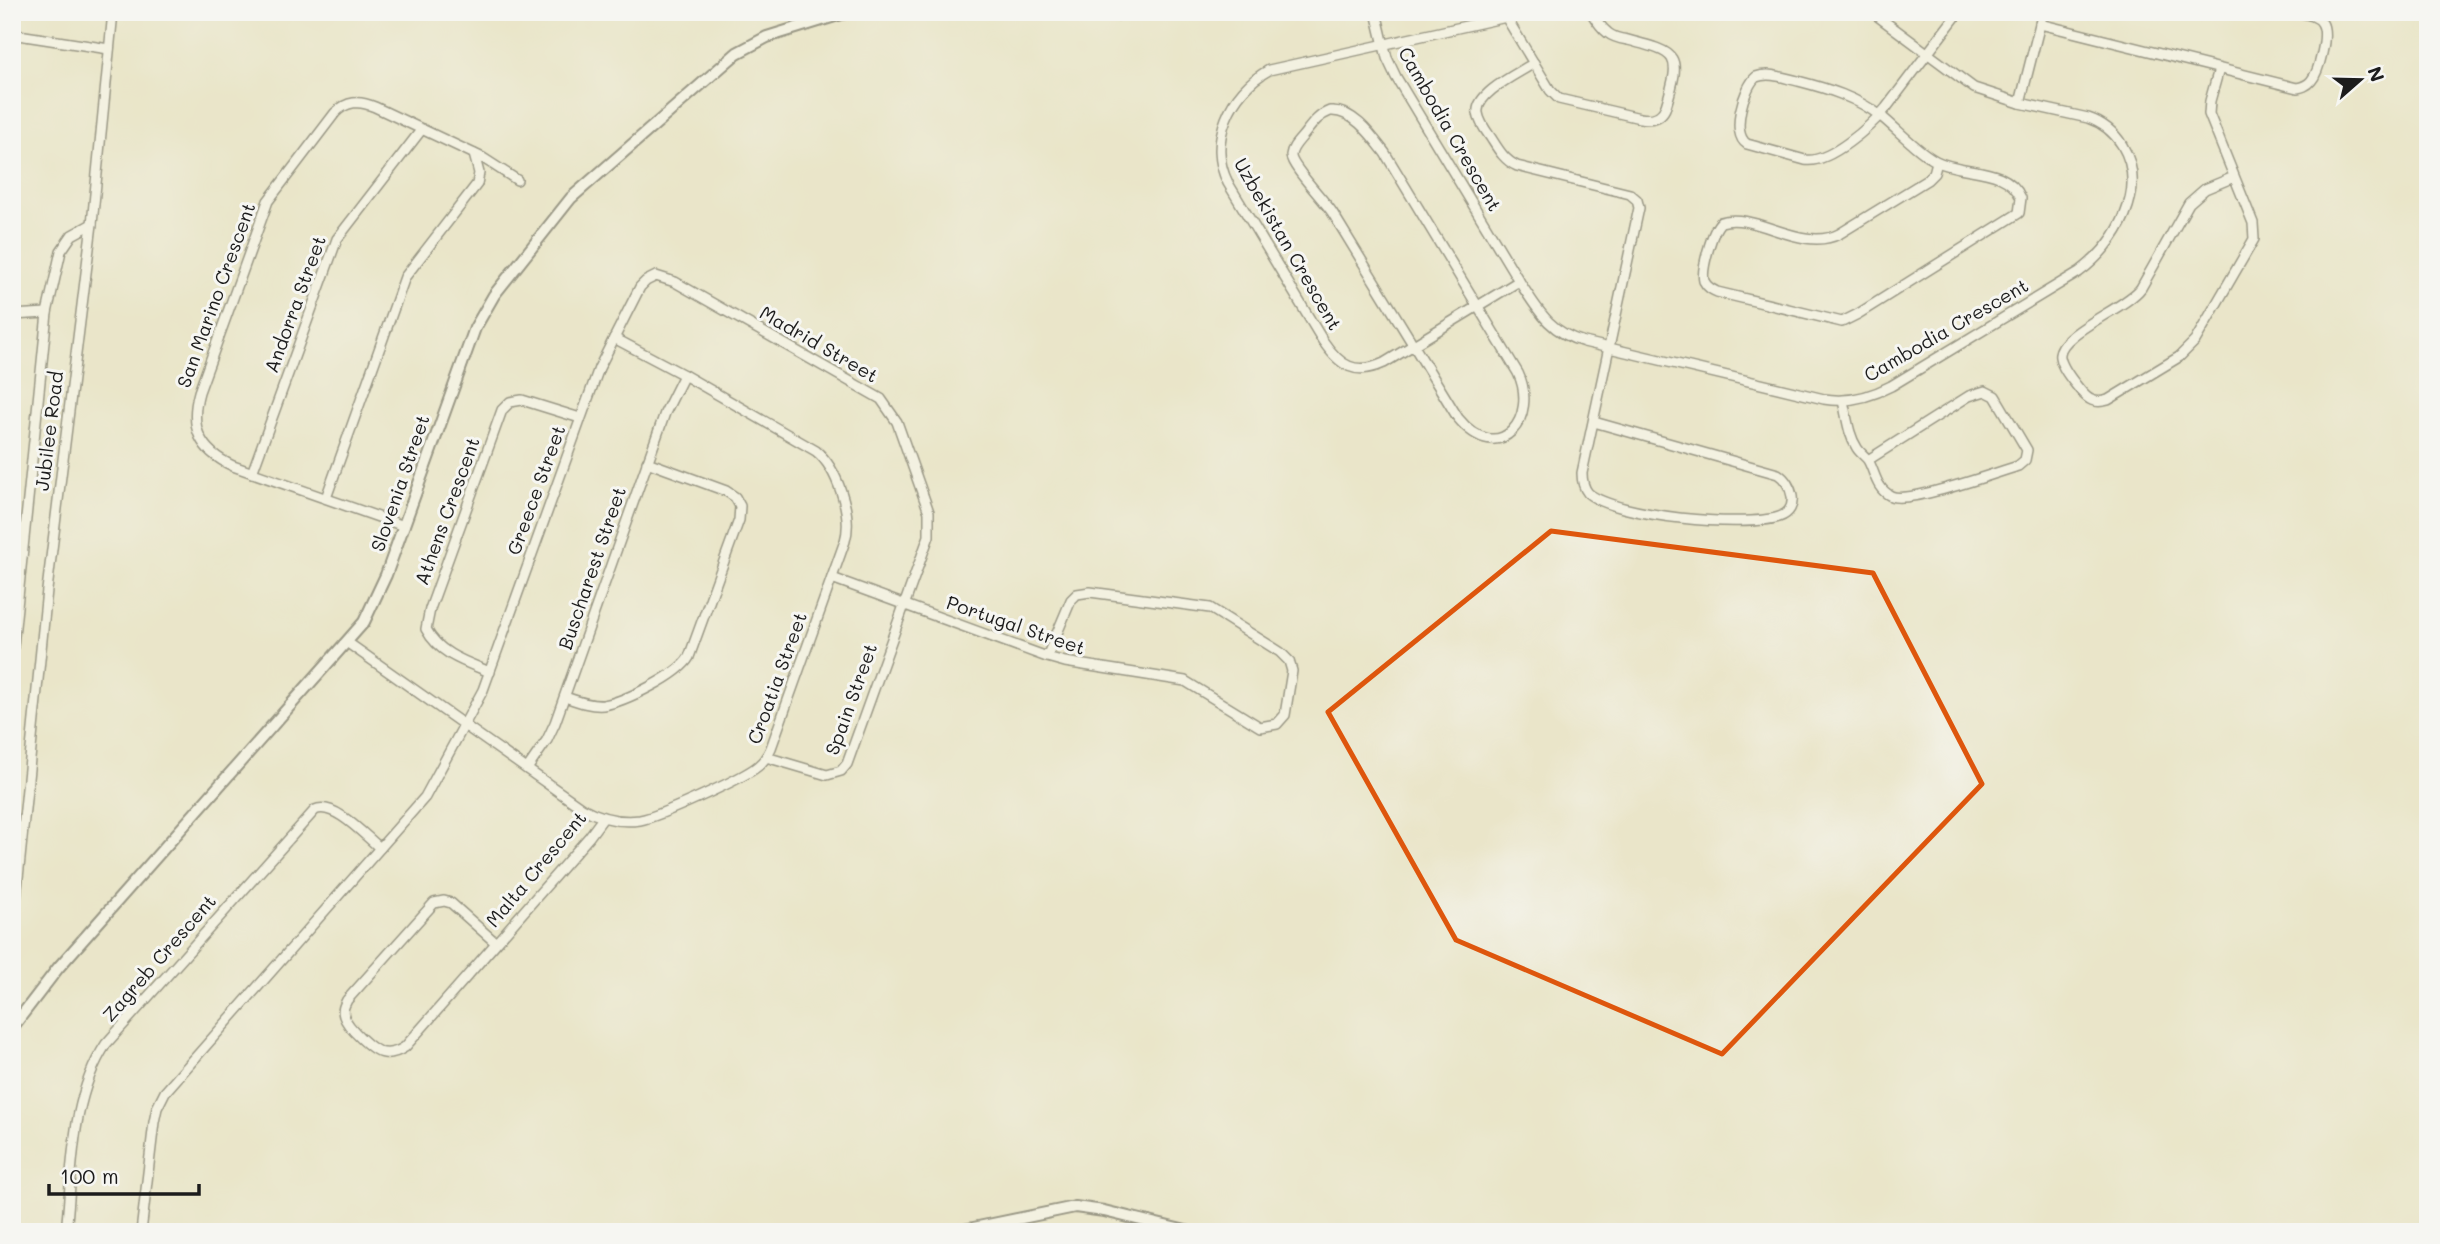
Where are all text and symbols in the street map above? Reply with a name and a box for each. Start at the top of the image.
street label: Cambodia Crescent [1393,42,1508,215]
north arrow [2324,46,2394,116]
text: N [2362,63,2391,85]
street label: Uzbekistan Crescent [1229,153,1348,334]
street label: San Marino Crescent [170,199,261,391]
street label: Andorra Street [258,232,331,376]
street label: Cambodia Crescent [1859,272,2032,387]
street label: Madrid Street [755,299,883,388]
street label: Jubilee Road [29,370,68,492]
street label: Slovenia Street [364,411,435,555]
street label: Greece Street [500,421,571,558]
street label: Athens Crescent [408,433,485,588]
street label: Buscharest Street [552,483,631,653]
street label: Portugal Street [943,589,1089,660]
street label: Croatia Street [741,608,812,747]
street label: Spain Street [819,640,882,758]
street label: Malta Crescent [480,806,591,932]
street label: Zagreb Crescent [96,889,221,1027]
scale bar [49,1153,200,1197]
text: 100 m [60,1162,119,1189]

